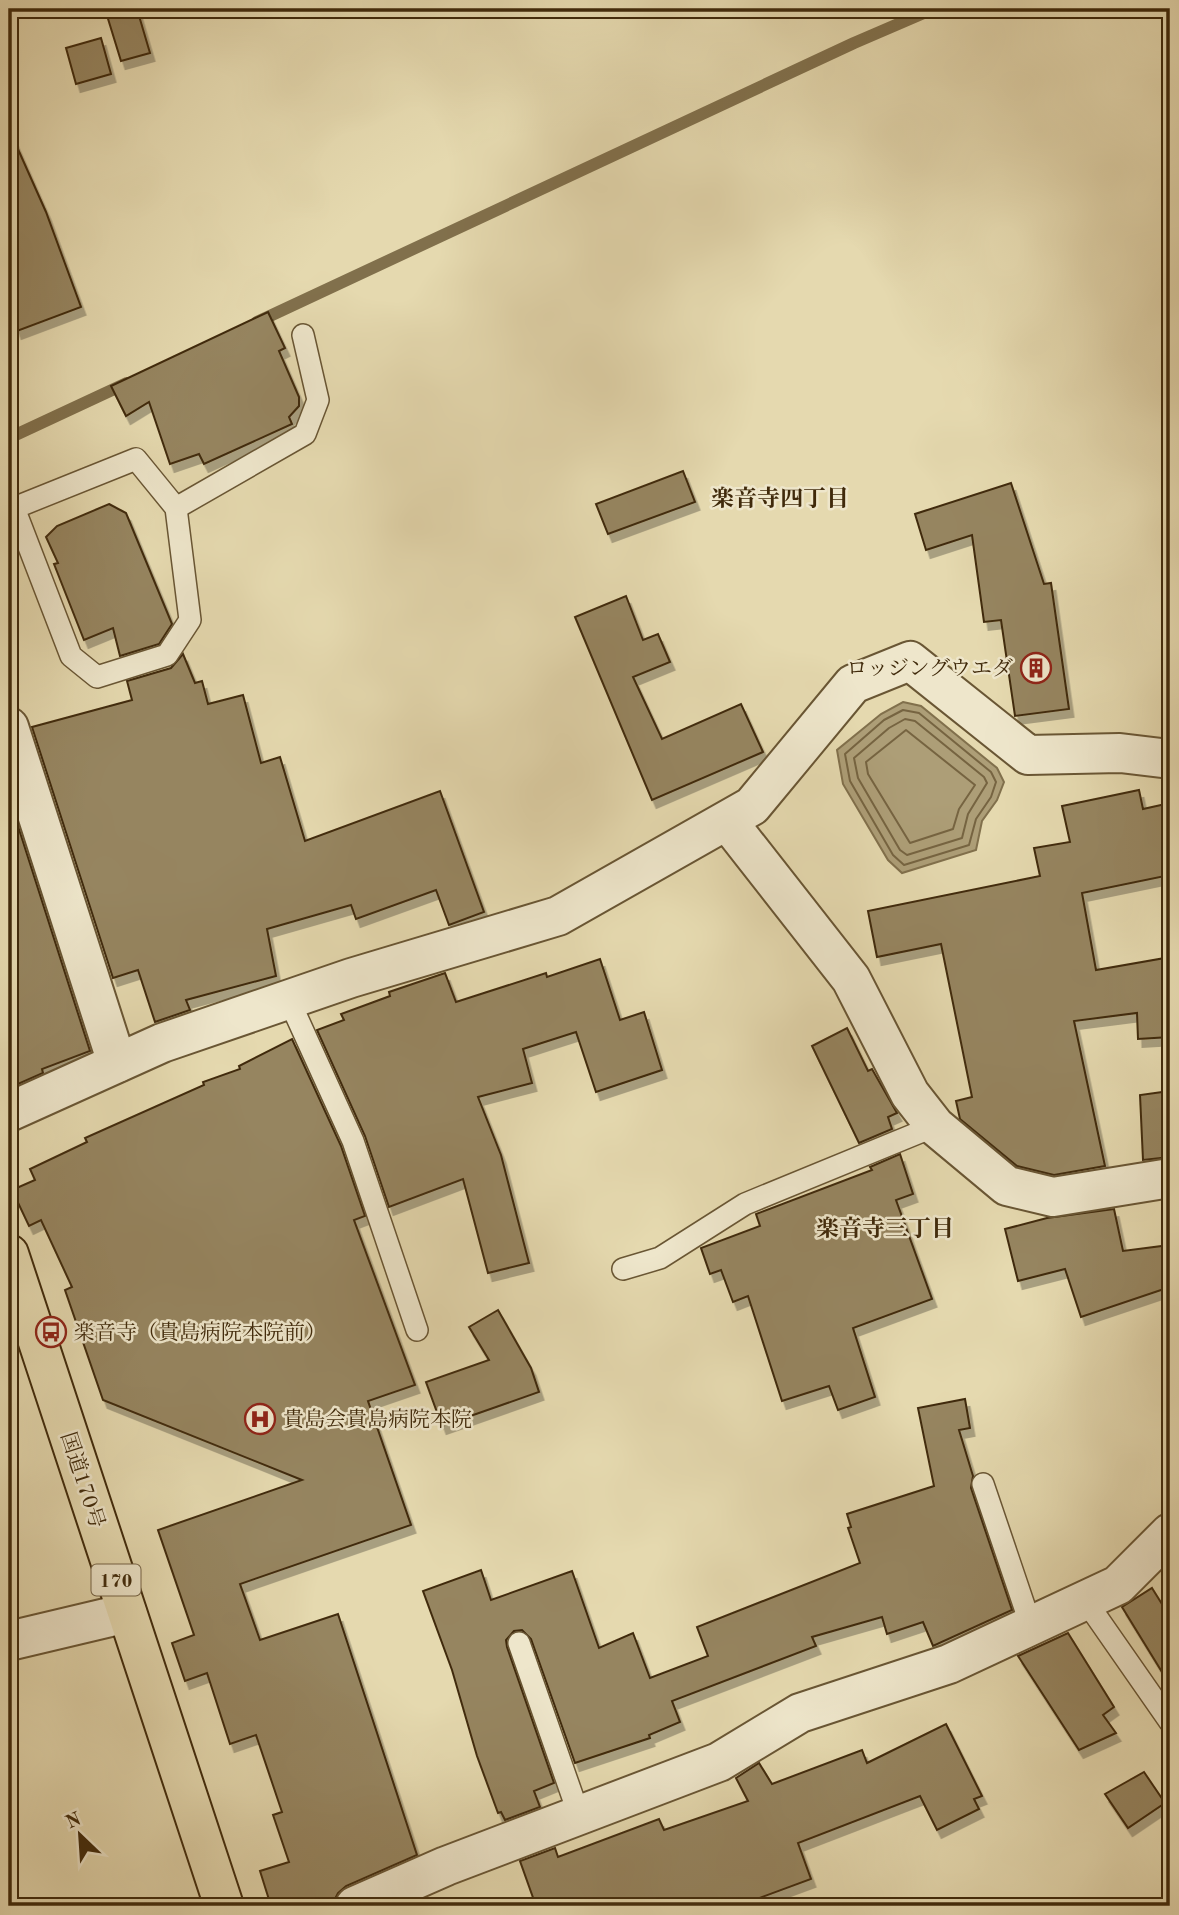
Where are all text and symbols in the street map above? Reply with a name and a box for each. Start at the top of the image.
district label: 楽音寺四丁目 [711,486,849,511]
building icon: ロッジングウエダ [1019,651,1053,685]
place label: ロッジングウエダ [846,658,1013,680]
district label: 楽音寺三丁目 [816,1216,954,1241]
bus stop icon: 楽音寺（貴島病院本院前） [34,1315,68,1349]
place label: 楽音寺（貴島病院本院前） [74,1321,326,1344]
hospital icon: 貴島会貴島病院本院 [243,1402,277,1436]
place label: 貴島会貴島病院本院 [283,1408,472,1431]
street label: 国道170号 [56,1429,109,1531]
road number: 170 [92,1564,140,1596]
north arrow [46,1800,116,1870]
text: N [63,1810,85,1834]

